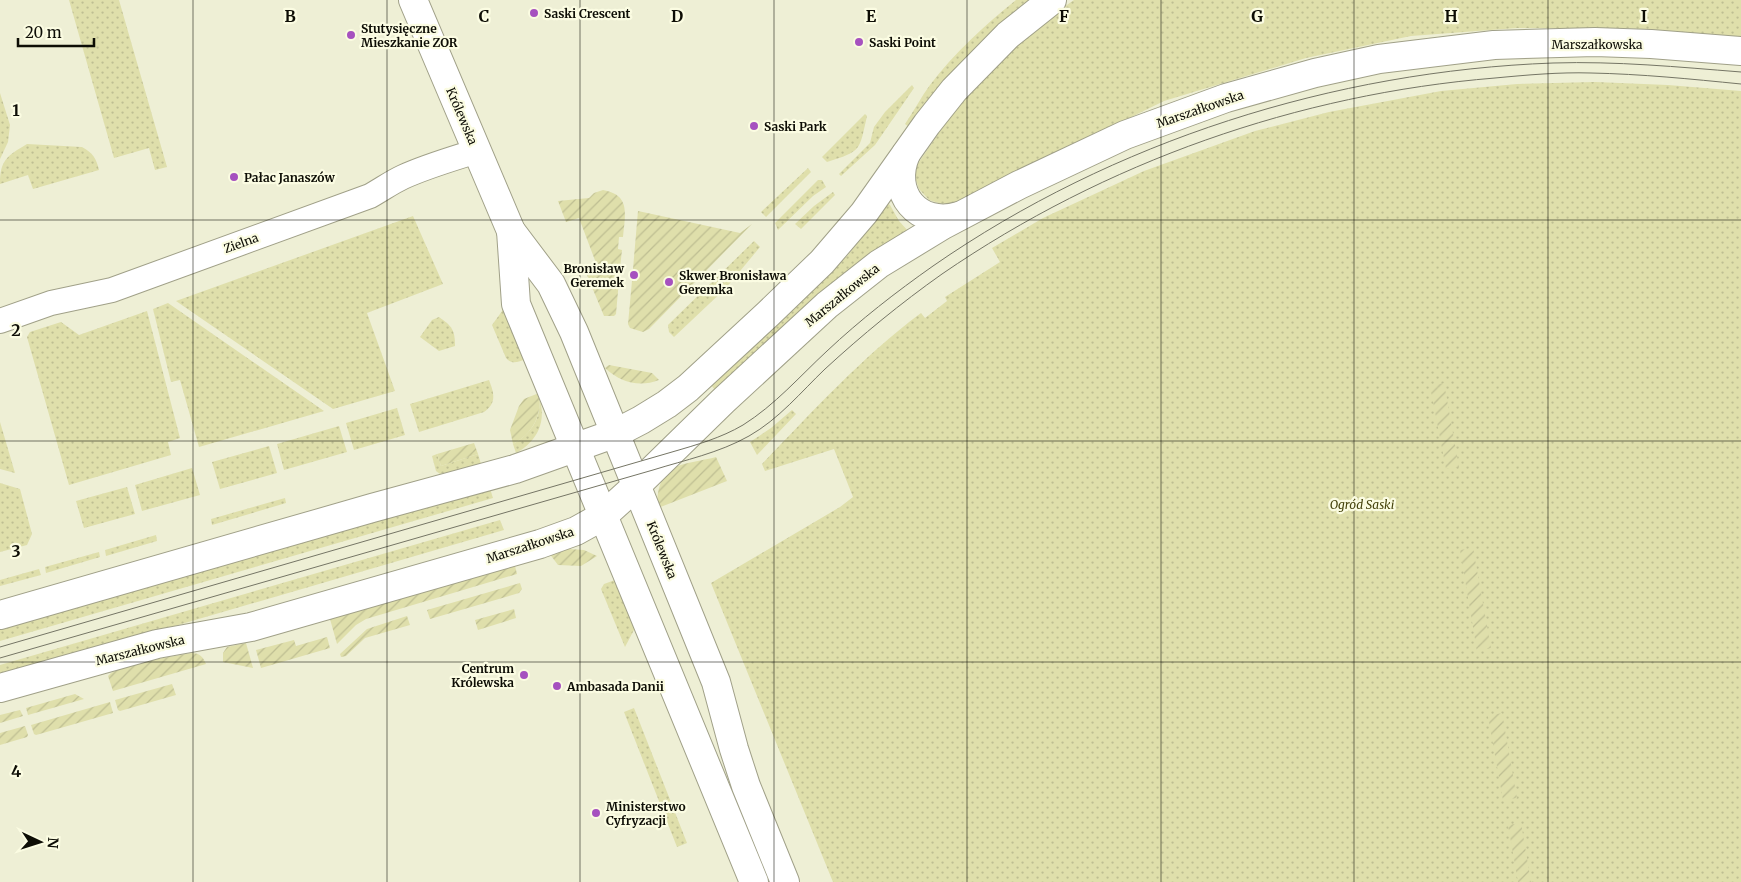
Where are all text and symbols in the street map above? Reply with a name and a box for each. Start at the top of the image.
text: B [284,6,296,26]
text: C [479,6,489,26]
place label: Saski Crescent [544,6,630,21]
text: D [671,6,683,26]
text: E [866,6,877,26]
text: F [1059,6,1069,26]
text: G [1251,6,1263,26]
text: H [1444,6,1458,26]
text: I [1641,6,1647,26]
marker: Saski Crescent [528,7,540,19]
scale bar [18,15,94,47]
place label: Stutysięczne Mieszkanie ZOR [361,21,458,50]
text: 20 m [25,23,62,42]
marker: Stutysięczne Mieszkanie ZOR [345,29,357,41]
place label: Saski Point [869,35,936,50]
marker: Saski Point [853,36,865,48]
street label: Marszałkowska [1551,37,1643,52]
street label: Królewska [443,85,481,147]
street label: Marszałkowska [1155,87,1246,131]
text: 1 [12,100,20,120]
place label: Saski Park [764,119,827,134]
marker: Saski Park [748,120,760,132]
place label: Pałac Janaszów [244,170,335,185]
marker: Pałac Janaszów [228,171,240,183]
street label: Zielna [222,230,261,256]
street label: Marszałkowska [802,260,883,329]
place label: Bronisław Geremek [563,261,625,290]
place label: Skwer Bronisława Geremka [679,268,787,297]
marker: Bronisław Geremek [628,269,640,281]
marker: Skwer Bronisława Geremka [663,276,675,288]
text: 2 [11,320,21,340]
park label: Ogród Saski [1330,497,1395,512]
street label: Królewska [644,519,681,581]
street label: Marszałkowska [484,524,576,566]
text: 3 [11,541,21,561]
street label: Marszałkowska [94,632,187,668]
place label: Centrum Królewska [451,661,514,690]
marker: Centrum Królewska [518,669,530,681]
place label: Ambasada Danii [566,679,664,694]
marker: Ambasada Danii [551,680,563,692]
text: 4 [11,761,21,781]
place label: Ministerstwo Cyfryzacji [606,799,686,828]
marker: Ministerstwo Cyfryzacji [590,807,602,819]
north arrow [15,817,65,867]
text: N [44,837,62,849]

